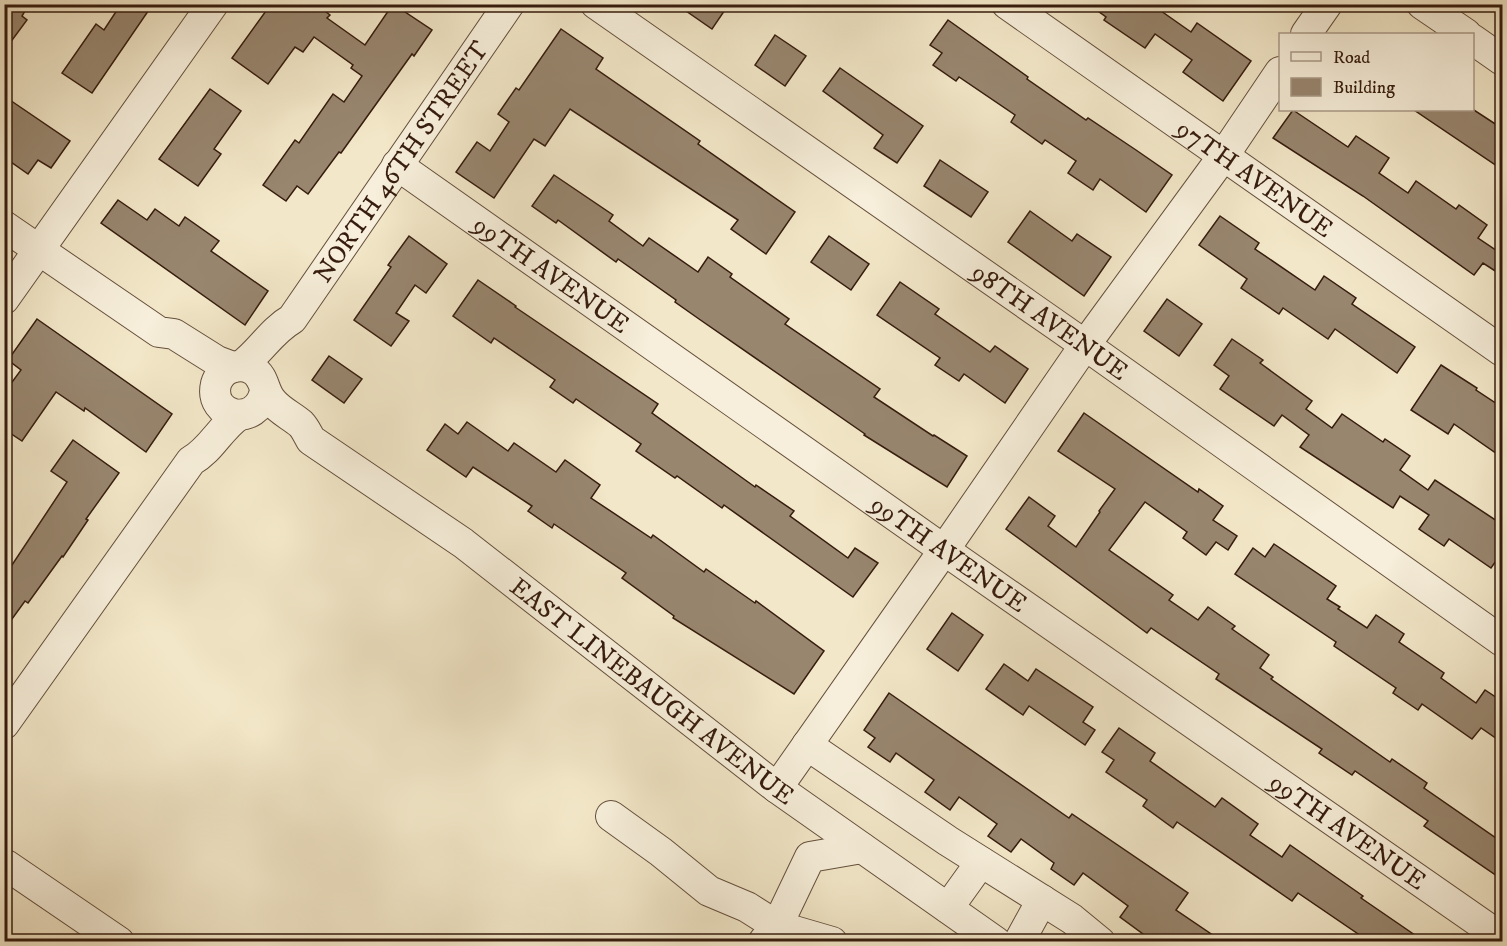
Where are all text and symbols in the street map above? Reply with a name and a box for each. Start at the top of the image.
legend [1279,33,1474,111]
street label: NORTH 46TH STREET [307,35,497,290]
text: Road [1333,47,1370,69]
text: Building [1333,77,1395,99]
street label: 97TH AVENUE [1168,112,1339,246]
street label: 99TH AVENUE [464,208,635,341]
street label: 98TH AVENUE [963,255,1134,388]
street label: 99TH AVENUE [862,487,1033,621]
street label: EAST LINEBAUGH AVENUE [503,571,800,813]
street label: 99TH AVENUE [1261,765,1432,898]

